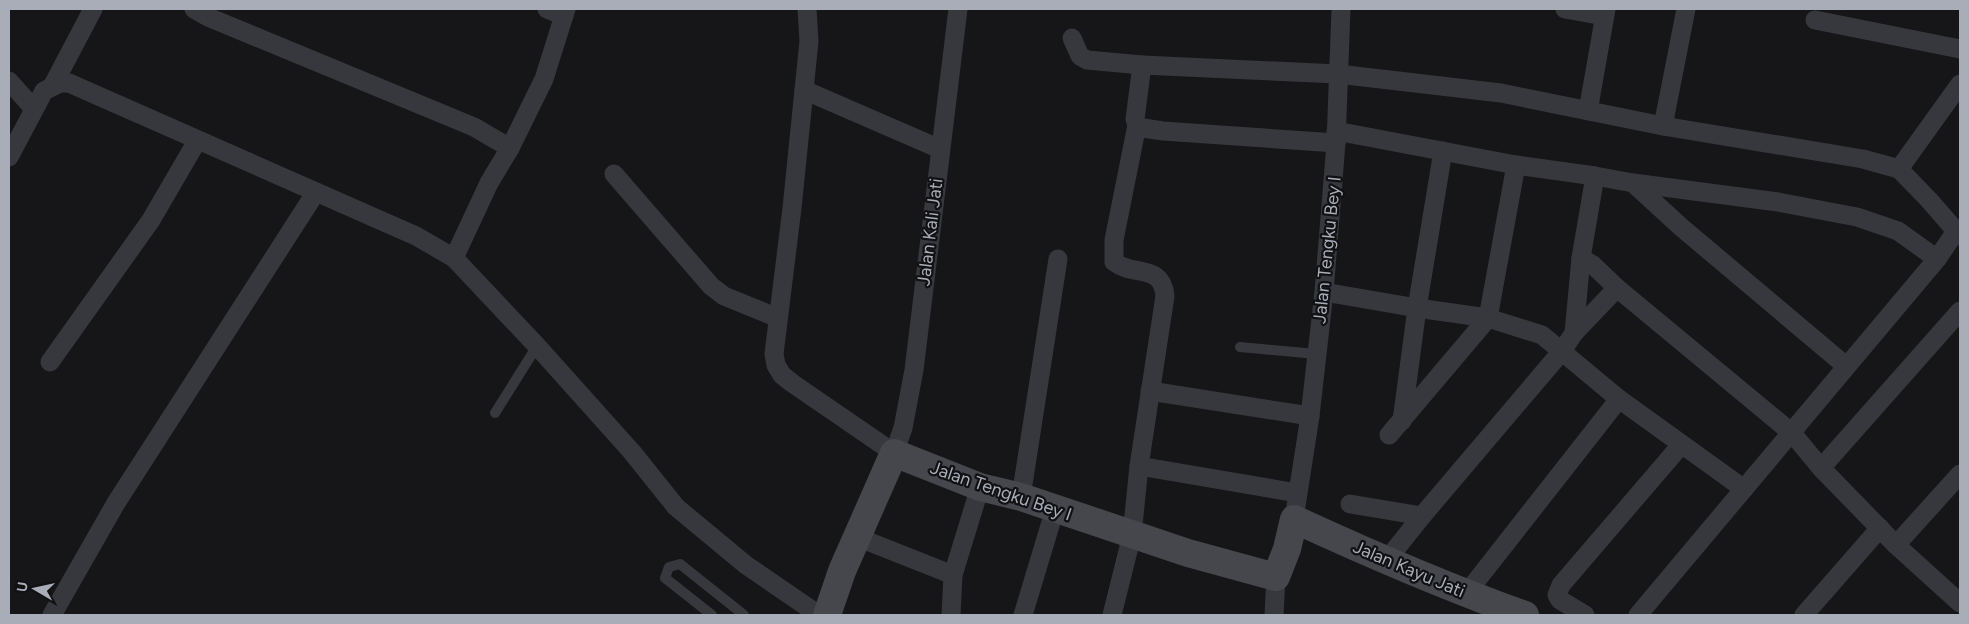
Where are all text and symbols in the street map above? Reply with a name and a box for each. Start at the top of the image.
street label: Jalan Tengku Bey I [1308,175,1346,325]
street label: Jalan Kali Jati [912,177,948,287]
street label: Jalan Tengku Bey I [927,457,1075,525]
street label: Jalan Kayu Jati [1350,536,1468,602]
north arrow [10,564,60,614]
text: U [13,581,32,593]

